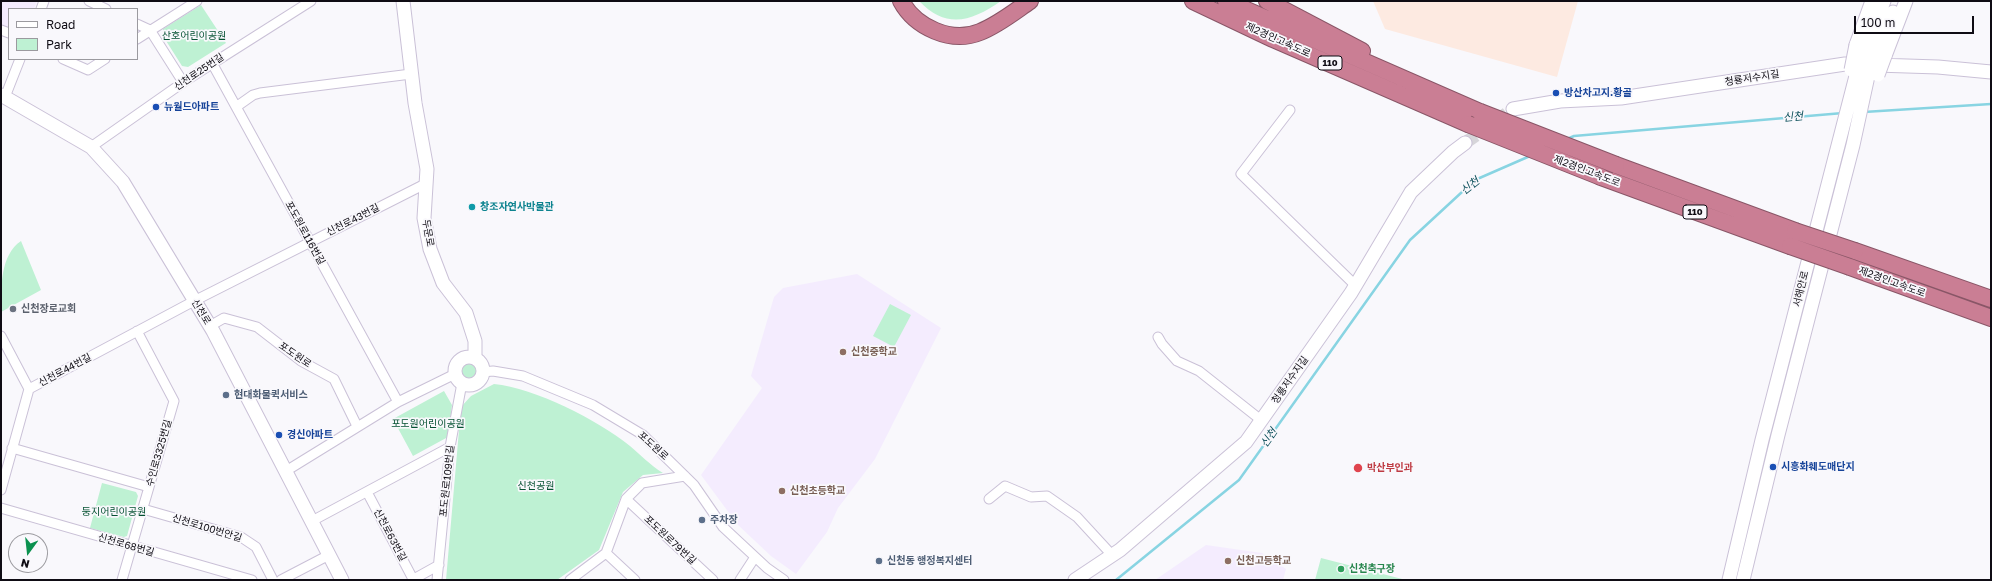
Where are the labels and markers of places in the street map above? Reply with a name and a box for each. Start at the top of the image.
place label: 방산차고지.황골 [1564,87,1632,99]
marker: 방산차고지.황골 [1551,88,1561,98]
place label: 뉴월드아파트 [164,101,219,113]
marker: 뉴월드아파트 [151,102,161,112]
place label: 창조자연사박물관 [480,201,554,213]
marker: 창조자연사박물관 [467,202,477,212]
place label: 신천장로교회 [21,303,76,315]
marker: 신천장로교회 [8,304,18,314]
place label: 신천중학교 [851,346,897,358]
marker: 신천중학교 [838,347,848,357]
place label: 현대화물퀵서비스 [234,389,308,401]
marker: 현대화물퀵서비스 [221,390,231,400]
place label: 경신아파트 [287,429,333,441]
marker: 경신아파트 [274,430,284,440]
place label: 시흥화훼도매단지 [1781,461,1855,473]
marker: 박산부인과 [1352,462,1364,474]
place label: 박산부인과 [1367,462,1413,474]
marker: 시흥화훼도매단지 [1768,462,1778,472]
place label: 신천초등학교 [790,485,845,497]
marker: 신천초등학교 [777,486,787,496]
place label: 주차장 [710,514,738,526]
marker: 주차장 [697,515,707,525]
place label: 신천동 행정복지센터 [887,555,972,567]
place label: 신천고등학교 [1236,555,1291,567]
marker: 신천동 행정복지센터 [874,556,884,566]
marker: 신천고등학교 [1223,556,1233,566]
place label: 신천축구장 [1349,563,1395,575]
marker: 신천축구장 [1336,564,1346,574]

